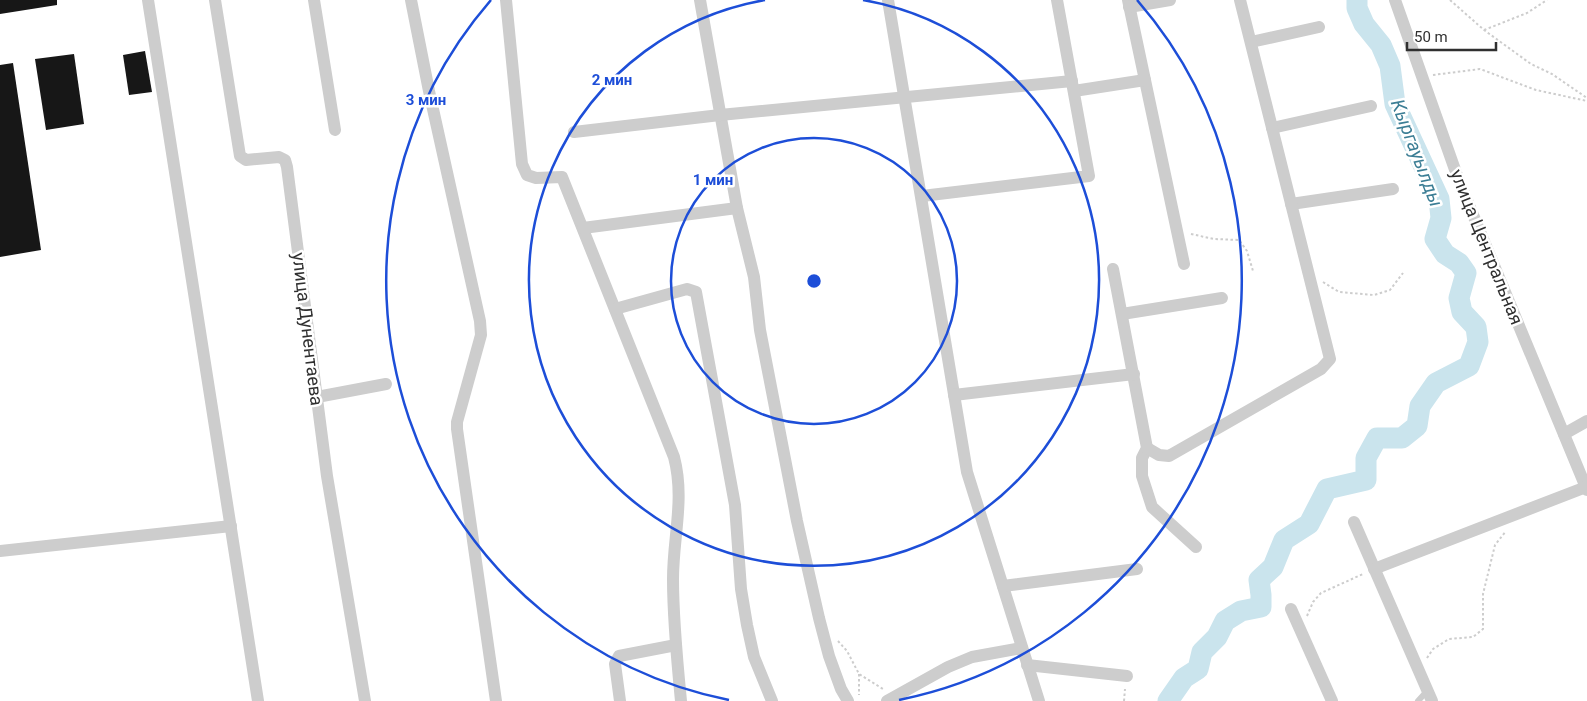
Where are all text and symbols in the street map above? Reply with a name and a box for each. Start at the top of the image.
scale bar [1407,20,1496,52]
text: 50 m [1414,28,1448,46]
text: 2 мин [592,71,632,89]
text: 3 мин [406,91,446,109]
water label: Кыргауылды [1386,96,1448,210]
street label: улица Центральная [1446,166,1528,328]
text: 1 мин [693,171,733,189]
street label: улица Дунентаева [288,251,328,407]
centre of rings [805,272,823,290]

